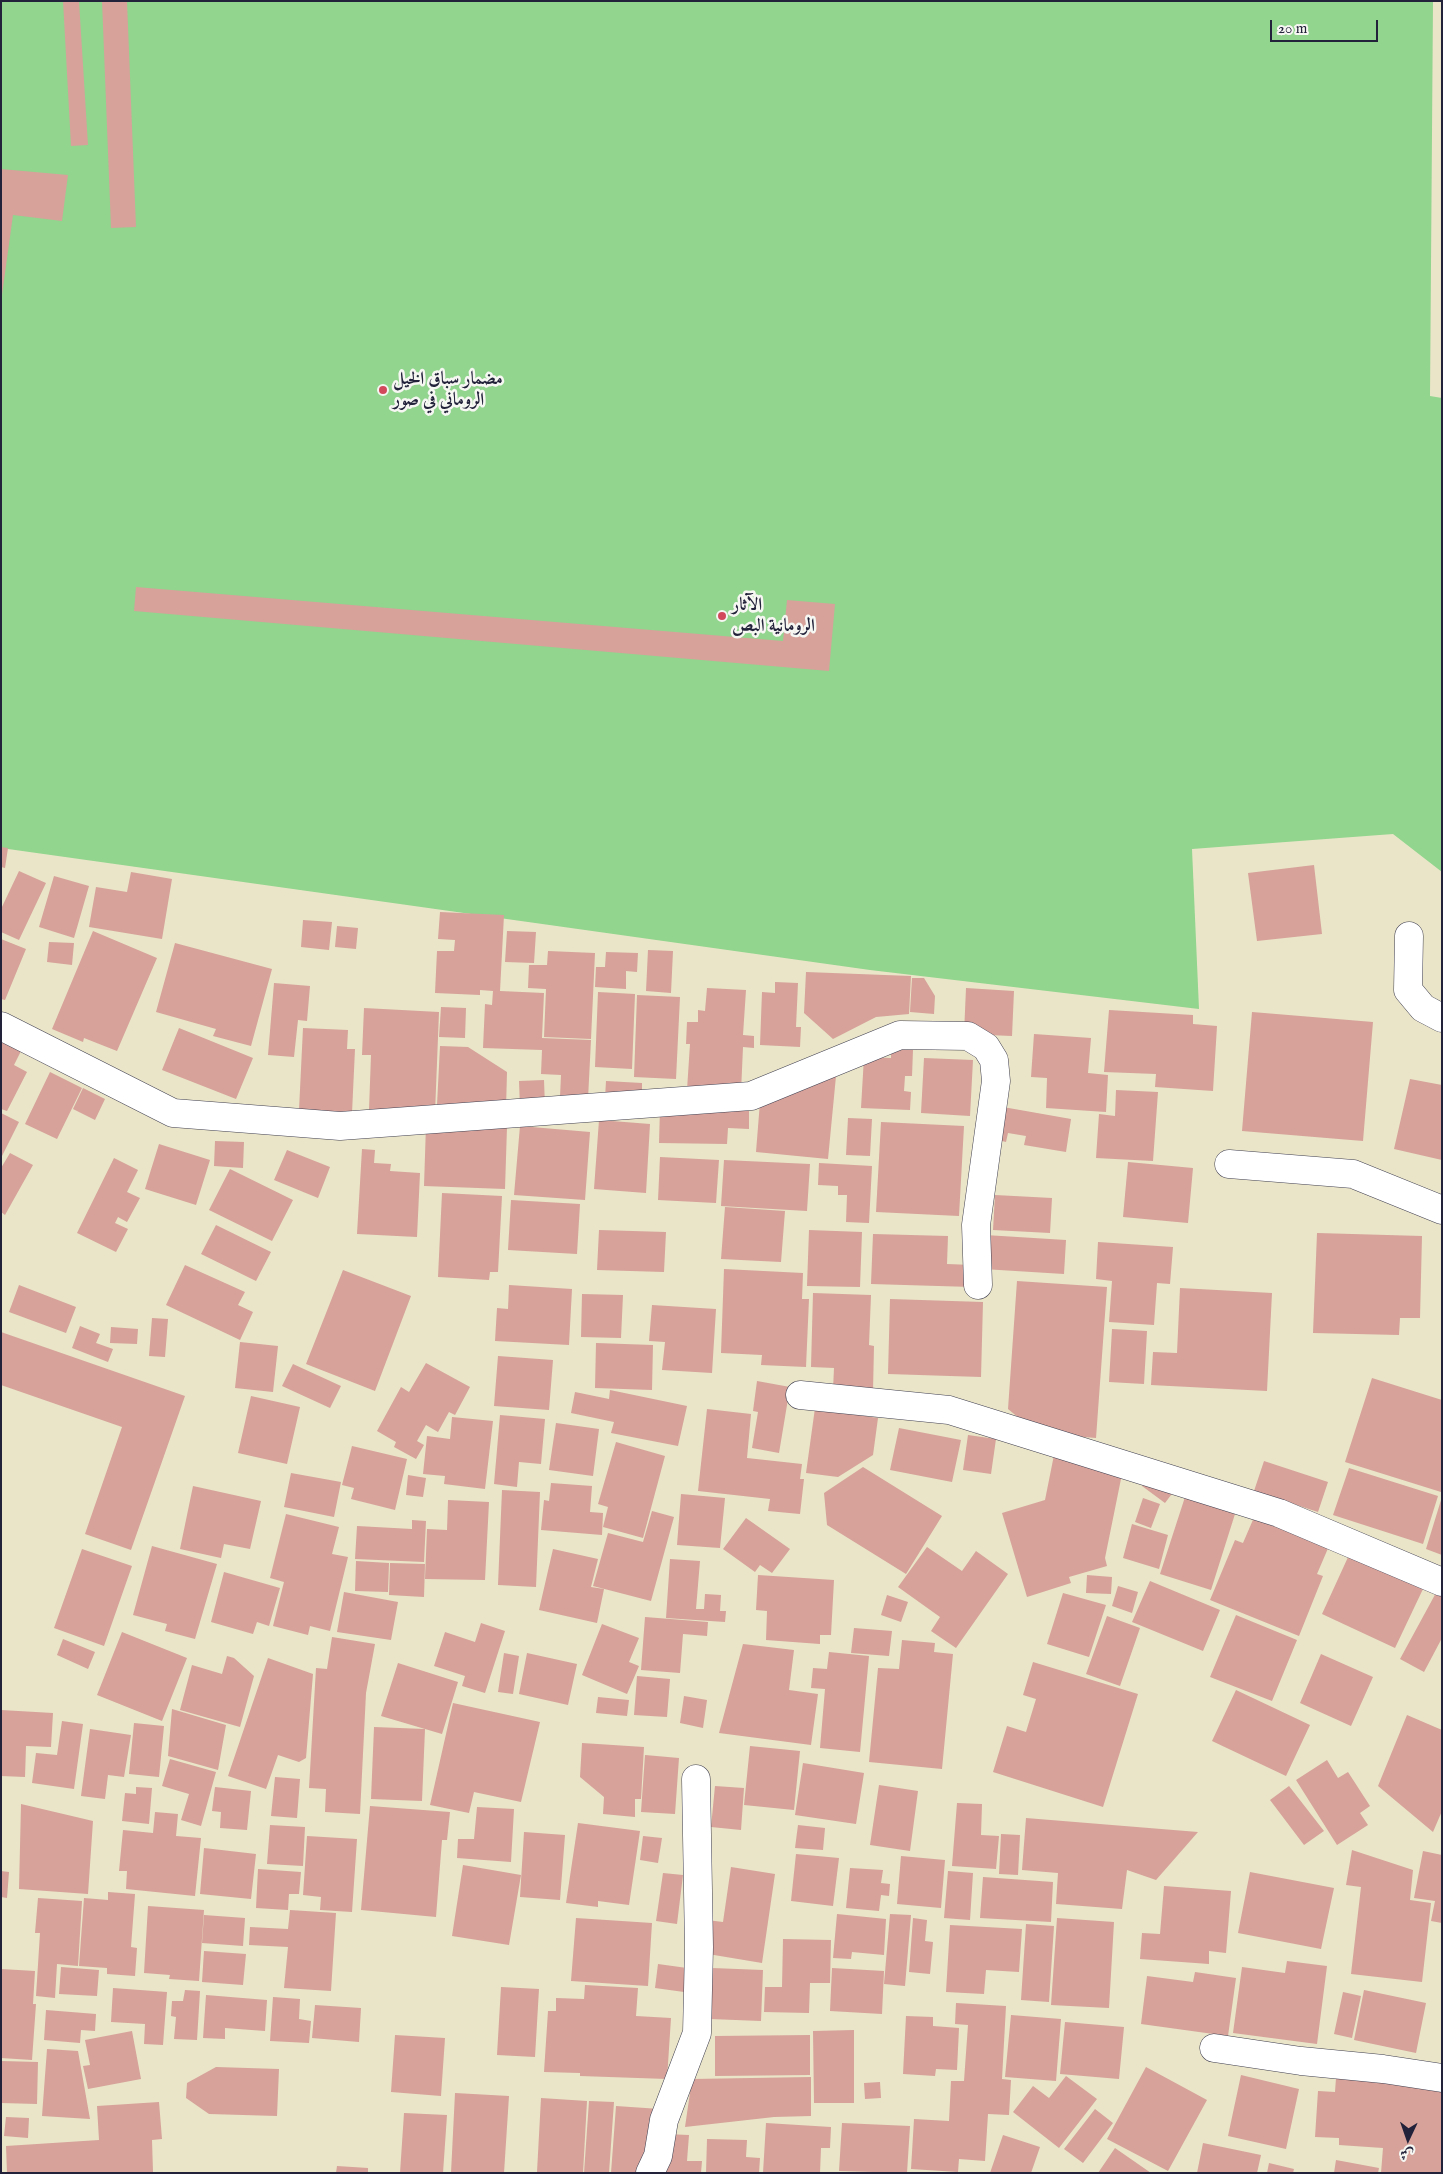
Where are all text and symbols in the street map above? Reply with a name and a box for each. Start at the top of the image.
scale bar [1273,10,1380,42]
text: 20 m [1278,19,1307,38]
place label: مضمار سباق الخيل الروماني في صور [393,369,503,412]
marker: مضمار سباق الخيل الروماني في صور [377,384,389,396]
place label: الآثار الرومانية البص [732,595,815,638]
marker: الآثار الرومانية البص [716,610,728,622]
north arrow [1383,2114,1433,2164]
text: ش [1400,2145,1415,2163]

